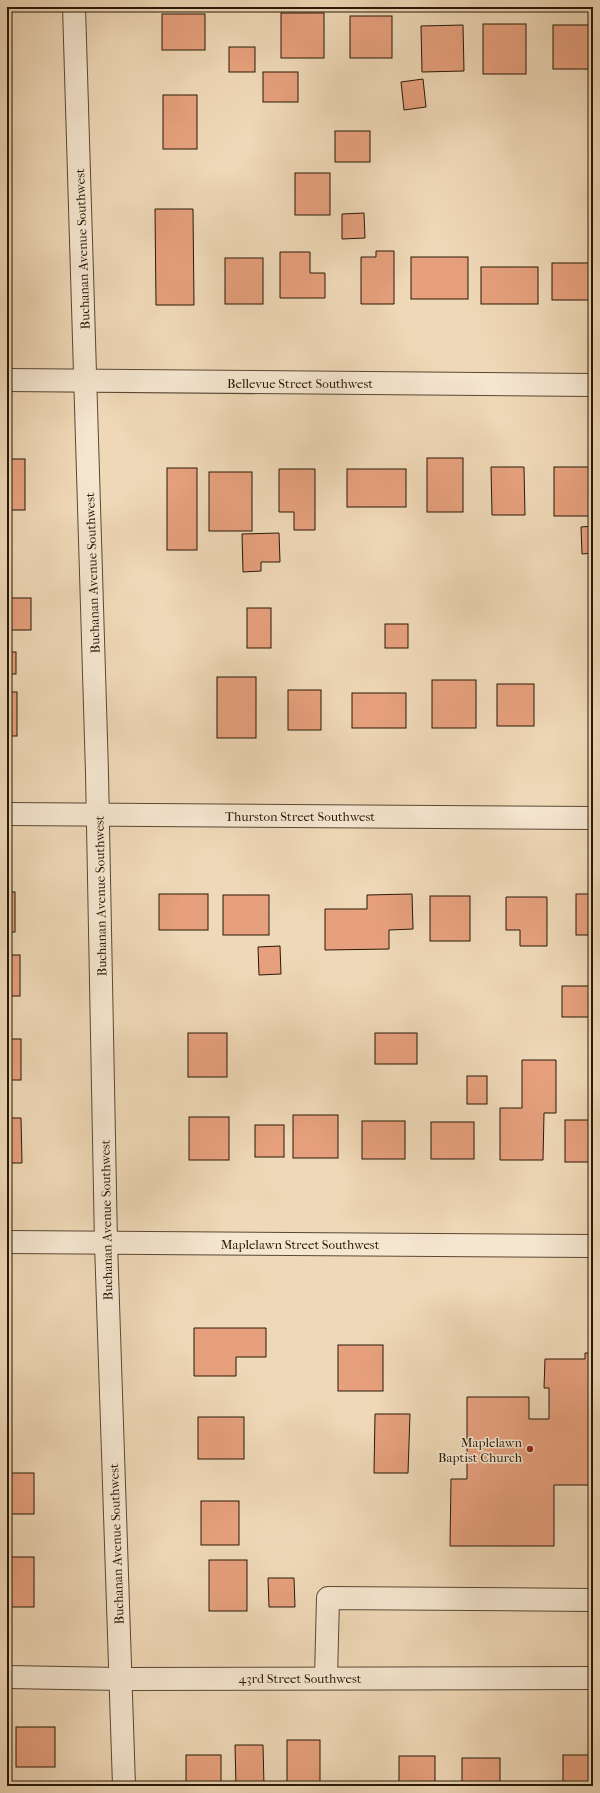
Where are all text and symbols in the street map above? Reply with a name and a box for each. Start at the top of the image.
street label: Buchanan Avenue Southwest [72,168,93,330]
street label: Bellevue Street Southwest [227,376,373,391]
street label: Buchanan Avenue Southwest [82,492,103,654]
street label: Thurston Street Southwest [225,809,375,824]
street label: Buchanan Avenue Southwest [92,815,109,977]
street label: Buchanan Avenue Southwest [98,1139,115,1301]
street label: Maplelawn Street Southwest [221,1237,380,1252]
place label: Maplelawn Baptist Church [438,1435,523,1465]
marker: Maplelawn Baptist Church [525,1444,535,1454]
street label: Buchanan Avenue Southwest [106,1463,127,1625]
street label: 43rd Street Southwest [239,1671,362,1686]

